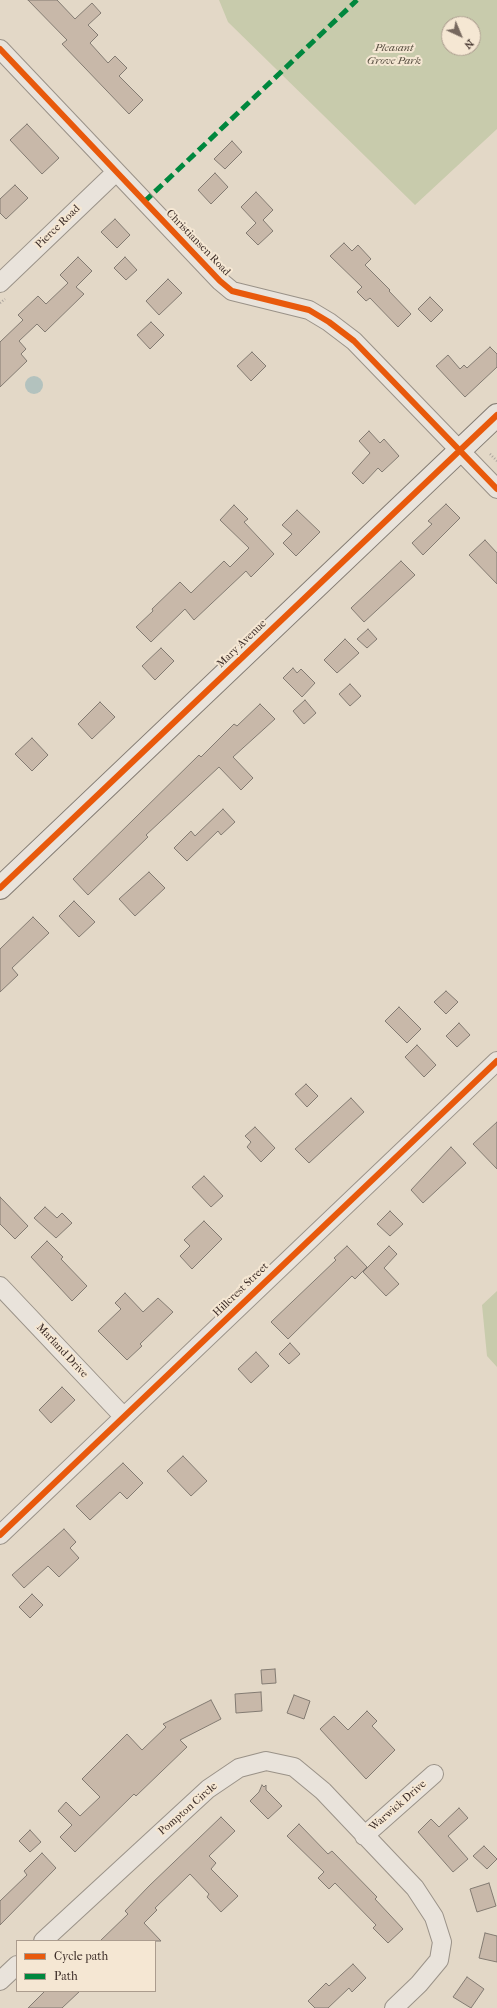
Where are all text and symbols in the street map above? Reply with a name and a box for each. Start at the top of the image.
north arrow [441,16,481,56]
text: N [461,37,477,52]
park label: Pleasant Grove Park [367,41,421,67]
street label: Pierce Road [33,202,83,252]
street label: Christiansen Road [163,207,233,279]
street label: Mary Avenue [215,617,269,671]
street label: Hillcrest Street [210,1260,272,1320]
street label: Marland Drive [33,1321,91,1381]
street label: Warwick Drive [367,1778,429,1834]
street label: Pompton Circle [156,1780,220,1838]
legend [16,1940,156,1992]
text: Cycle path [54,1949,108,1963]
text: Path [54,1969,78,1983]

